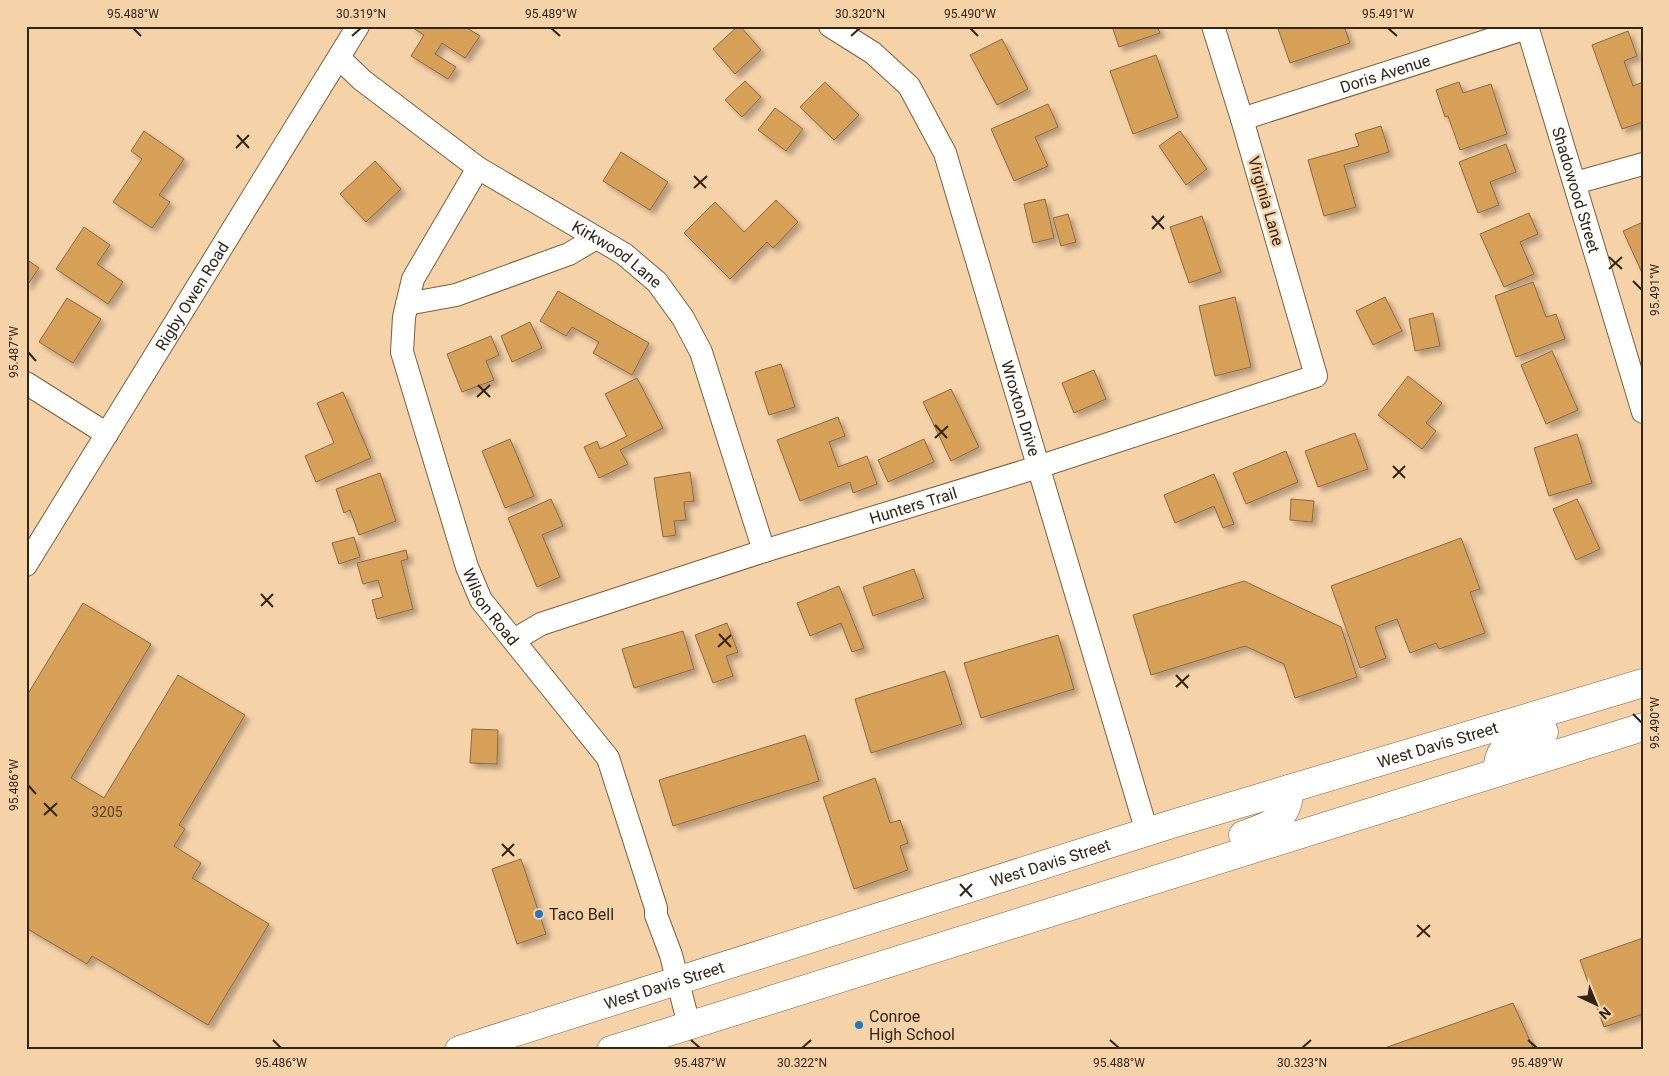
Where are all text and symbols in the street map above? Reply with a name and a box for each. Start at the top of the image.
text: 95.488°W [107,7,159,21]
text: 30.319°N [336,7,386,21]
text: 95.489°W [525,7,577,21]
text: 30.320°N [835,7,885,21]
text: 95.490°W [944,7,996,21]
text: 95.491°W [1362,7,1414,21]
street label: Doris Avenue [1337,50,1432,97]
street label: Shadowood Street [1548,124,1604,255]
street label: Virginia Lane [1244,154,1288,248]
street label: Kirkwood Lane [569,216,666,292]
street label: Rigby Owen Road [151,238,232,354]
text: 95.491°W [1648,264,1662,316]
text: 95.487°W [7,326,21,378]
street label: Wroxton Drive [998,358,1044,459]
street label: Hunters Trail [867,483,959,528]
street label: Wilson Road [459,565,523,649]
text: 95.490°W [1648,697,1662,749]
street label: West Davis Street [1375,718,1500,772]
text: 95.486°W [7,759,21,811]
house number: 3205 [91,804,123,820]
street label: West Davis Street [988,835,1113,891]
place label: Taco Bell [549,905,614,924]
marker: Taco Bell [533,908,545,920]
street label: West Davis Street [601,957,726,1013]
north arrow [1572,978,1622,1028]
text: N [1596,1004,1614,1023]
place label: Conroe High School [869,1007,955,1044]
marker: Conroe High School [853,1019,865,1031]
text: 95.486°W [255,1056,307,1070]
text: 95.487°W [674,1056,726,1070]
text: 30.322°N [777,1056,827,1070]
text: 95.488°W [1093,1056,1145,1070]
text: 30.323°N [1277,1056,1327,1070]
text: 95.489°W [1511,1056,1563,1070]

